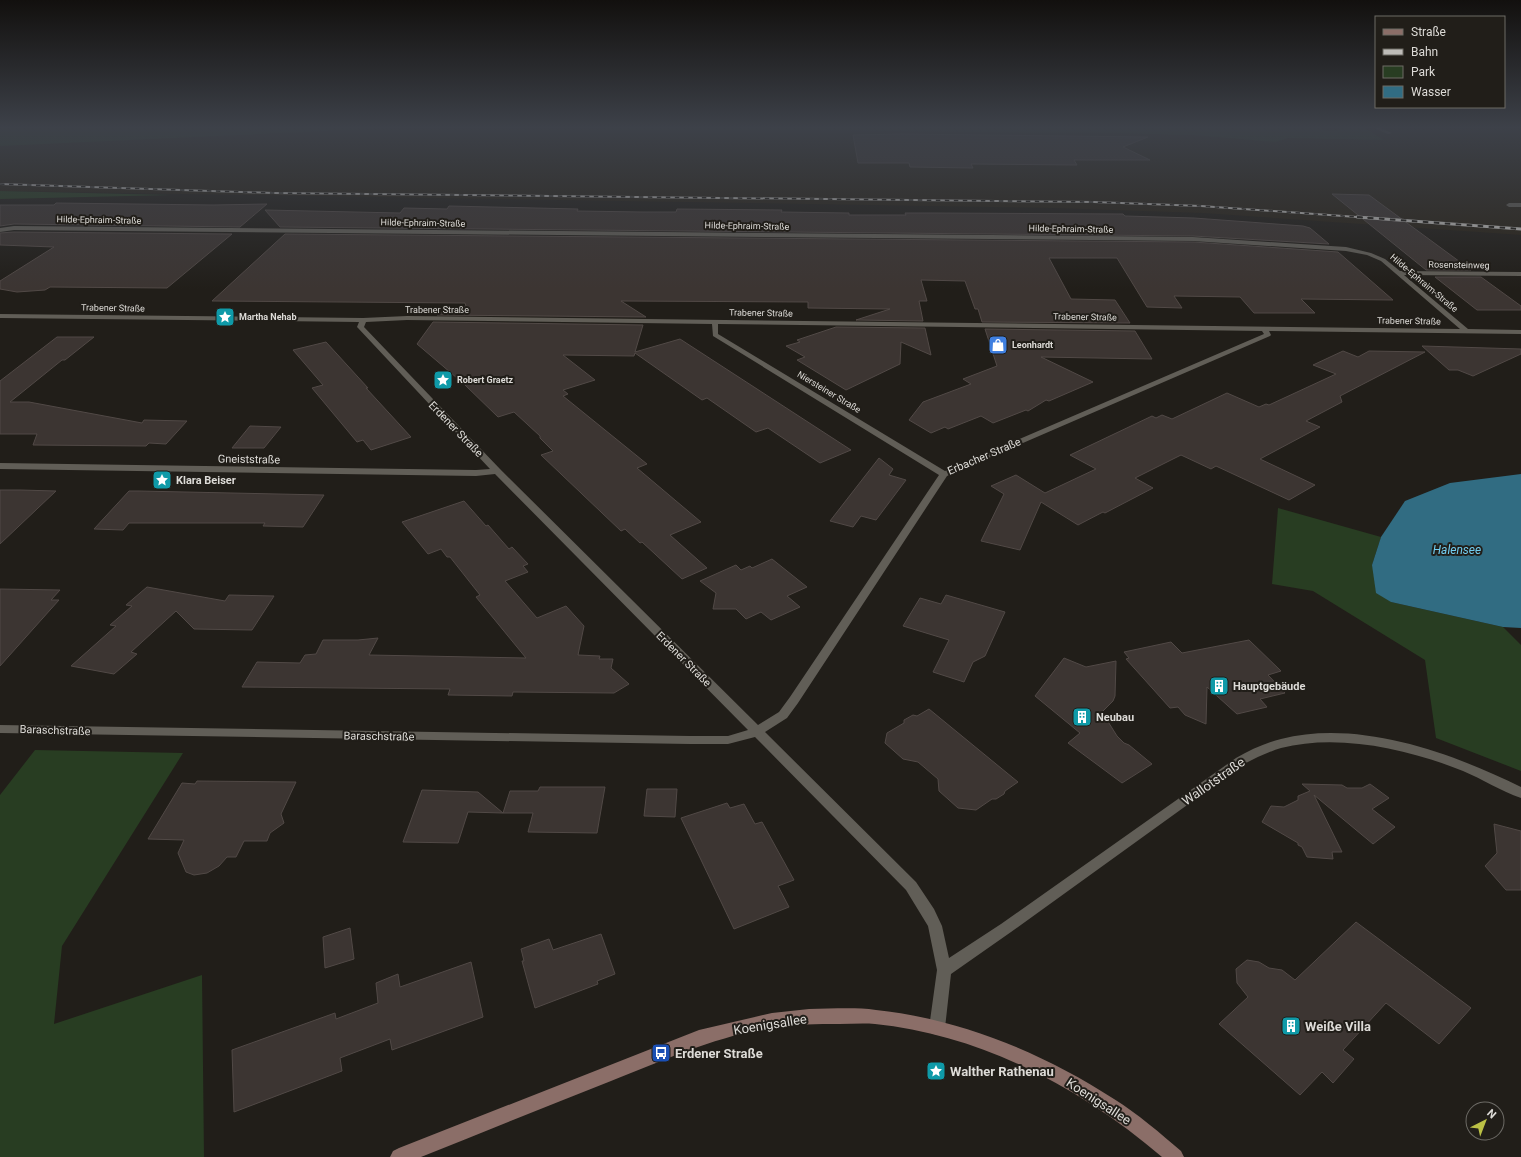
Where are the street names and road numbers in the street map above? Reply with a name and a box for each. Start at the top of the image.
street label: Hilde-Ephraim-Straße [57,214,142,226]
street label: Hilde-Ephraim-Straße [381,217,466,229]
street label: Hilde-Ephraim-Straße [705,220,790,232]
street label: Hilde-Ephraim-Straße [1029,223,1114,235]
street label: Hilde-Ephraim-Straße [1388,252,1460,314]
street label: Rosensteinweg [1428,259,1490,271]
street label: Trabener Straße [81,302,145,314]
street label: Trabener Straße [405,305,469,315]
street label: Trabener Straße [729,307,793,319]
street label: Trabener Straße [1053,311,1117,323]
street label: Trabener Straße [1377,315,1441,327]
street label: Niersteiner Straße [795,369,863,415]
street label: Erdener Straße [426,399,486,460]
street label: Erbacher Straße [946,435,1023,478]
street label: Gneiststraße [218,452,281,467]
street label: Erdener Straße [653,629,714,690]
street label: Baraschstraße [19,723,91,738]
street label: Baraschstraße [343,729,415,744]
street label: Wallotstraße [1179,754,1248,809]
street label: Koenigsallee [732,1011,808,1038]
street label: Koenigsallee [1064,1075,1134,1128]

